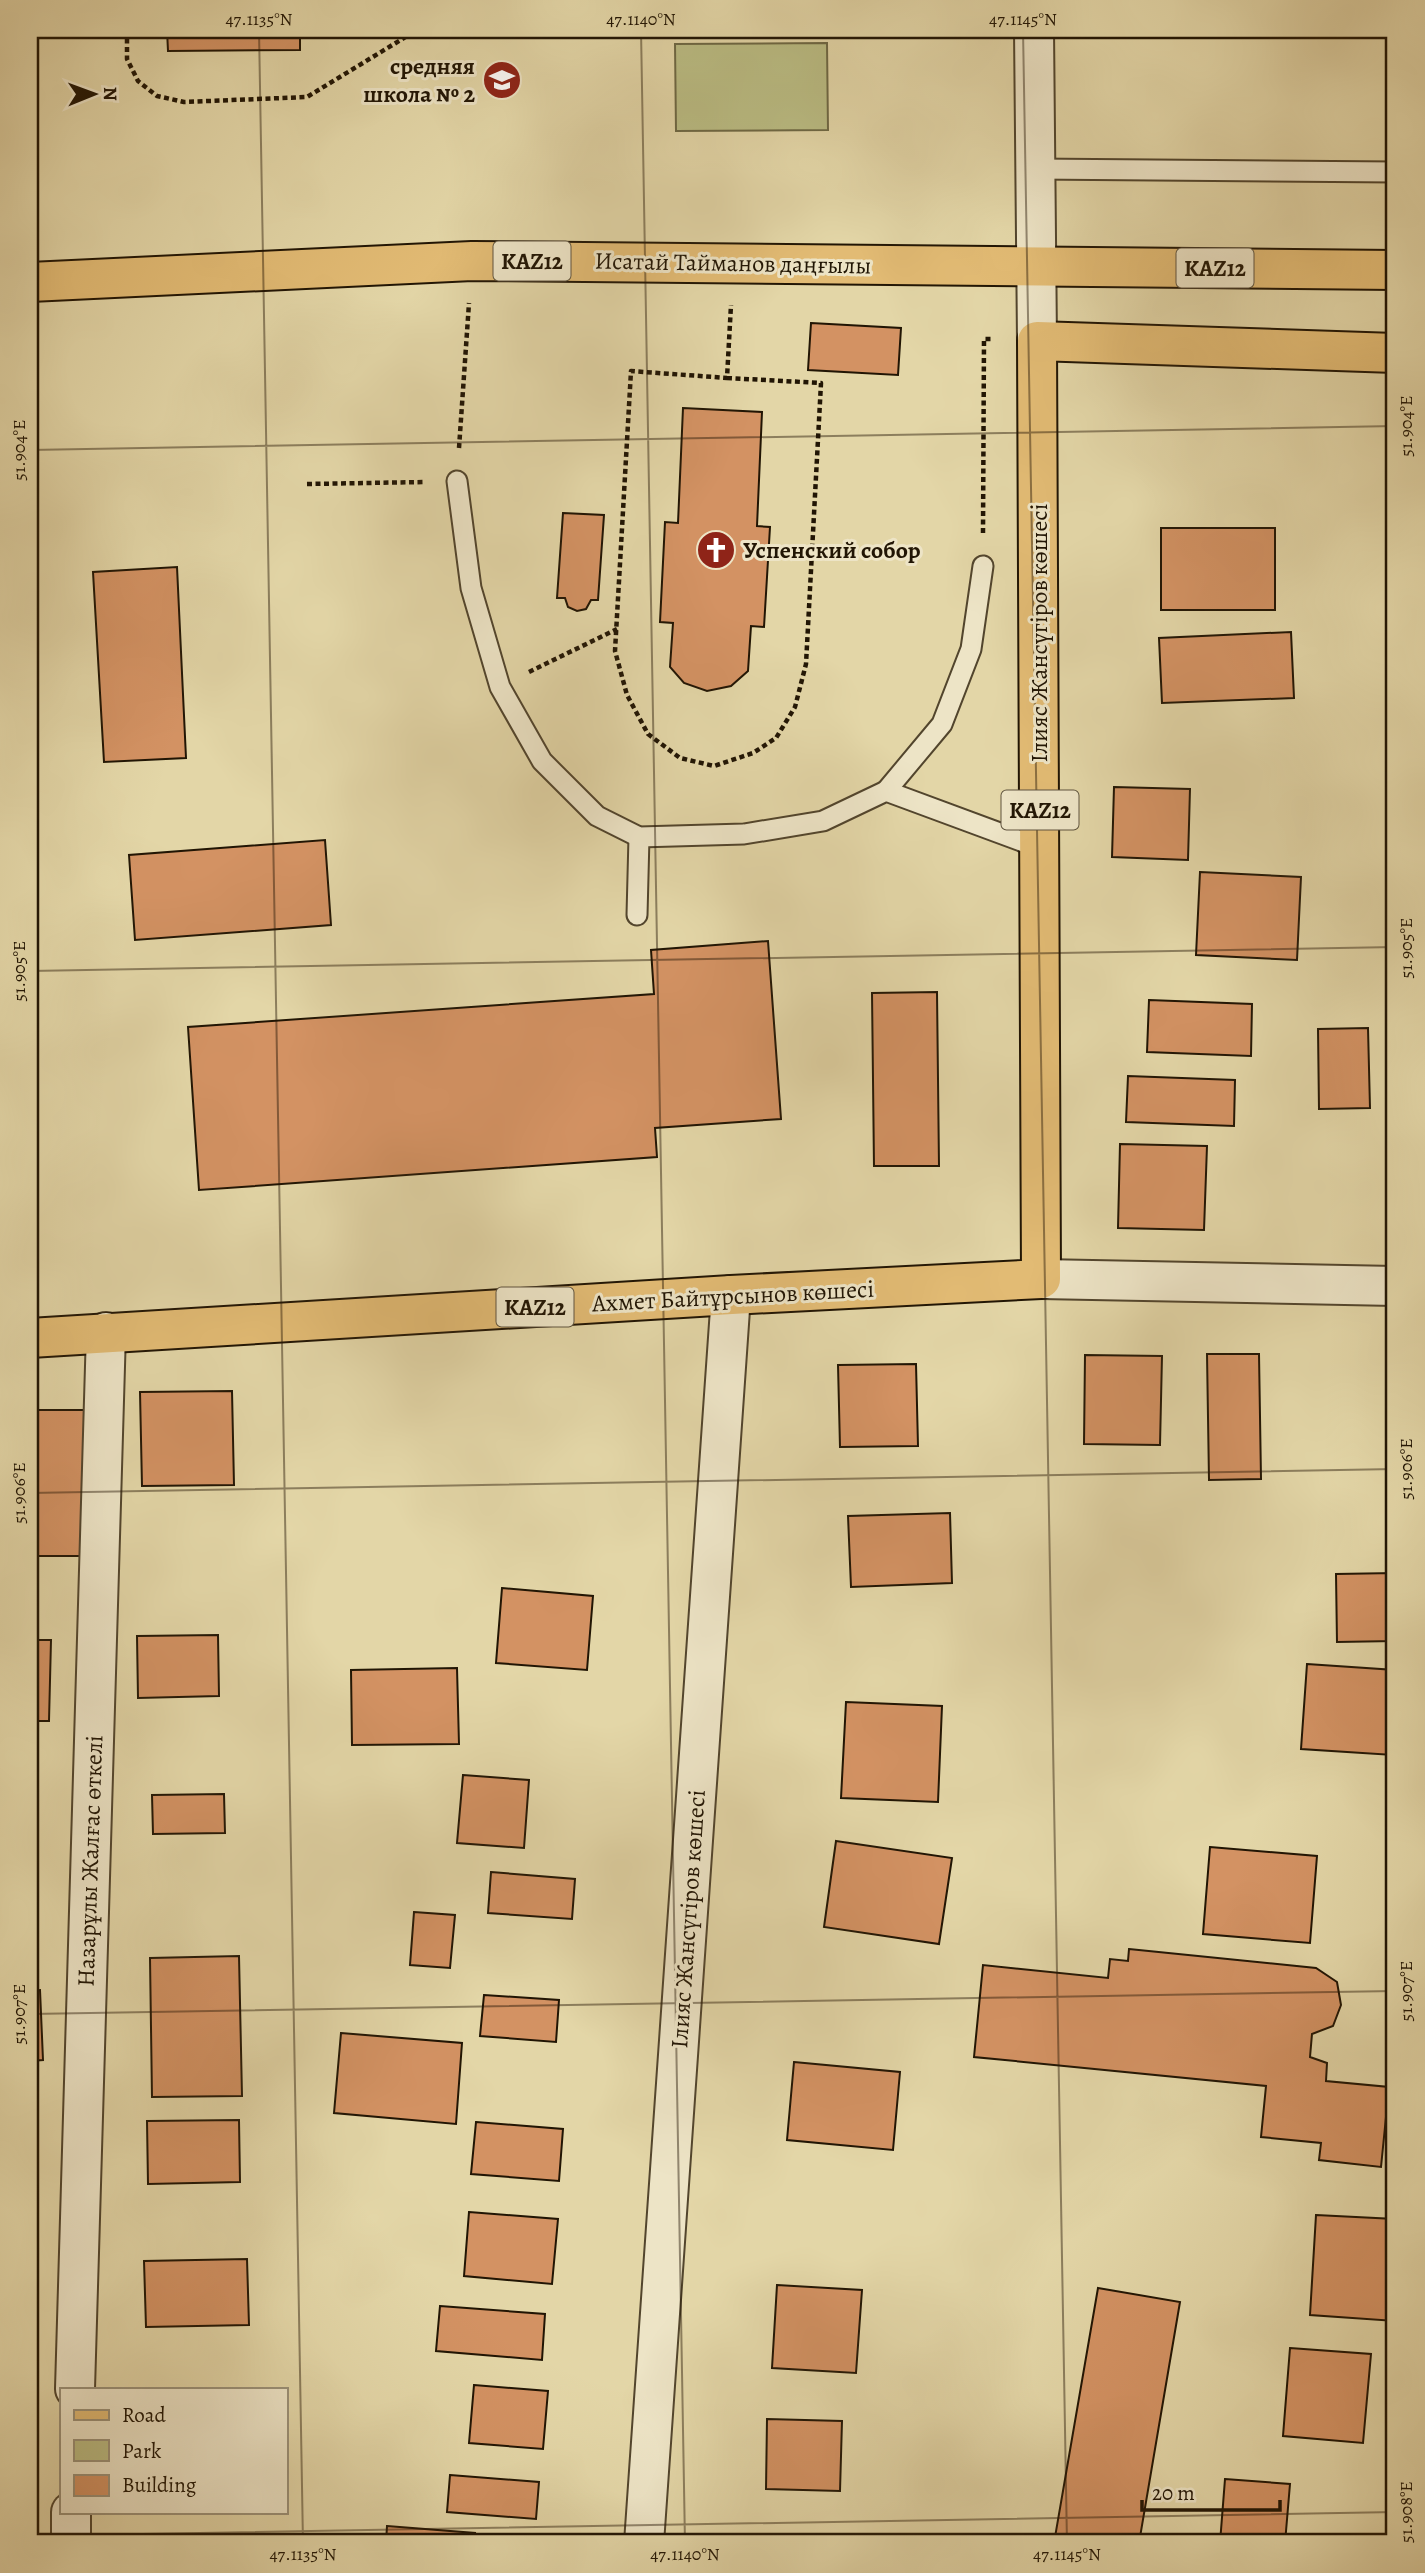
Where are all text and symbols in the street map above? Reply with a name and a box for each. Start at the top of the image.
text: 47.1135°N [225,7,293,31]
text: 47.1140°N [606,7,676,31]
text: 47.1145°N [989,7,1057,31]
place label: cредняя школа № 2 [363,50,475,110]
school or university icon: cредняя школа № 2 [481,59,523,101]
north arrow [60,60,130,130]
text: N [97,87,123,101]
road number: KAZ12 [494,242,570,280]
street label: Исатай Тайманов даңғылы [594,245,872,281]
road number: KAZ12 [1176,248,1254,288]
text: 51.904°E [1394,395,1418,457]
text: 51.904°E [7,419,31,481]
street label: Ілияс Жансүгіров көшесі [1023,503,1055,763]
church icon: Успенский собор [695,529,737,571]
place label: Успенский собор [743,534,921,566]
road number: KAZ12 [1002,790,1078,830]
text: 51.905°E [1394,918,1418,978]
text: 51.905°E [7,941,31,1001]
street label: Ахмет Байтұрсынов көшесі [590,1273,875,1319]
road number: KAZ12 [496,1288,574,1326]
text: 51.906°E [1394,1438,1418,1500]
text: 51.906°E [7,1462,31,1524]
street label: Назарұлы Жалғас өткелі [70,1735,110,1987]
street label: Ілияс Жансүгіров көшесі [663,1789,713,2049]
text: 51.907°E [1394,1961,1418,2021]
text: 51.907°E [7,1984,31,2044]
legend [60,2388,287,2514]
text: Road [122,2401,166,2429]
text: Park [122,2437,162,2465]
scale bar [1142,2468,1280,2512]
text: Building [122,2471,197,2499]
text: 20 m [1152,2479,1195,2507]
text: 51.908°E [1394,2481,1418,2543]
text: 47.1135°N [269,2542,337,2566]
text: 47.1140°N [650,2542,720,2566]
text: 47.1145°N [1033,2542,1101,2566]

